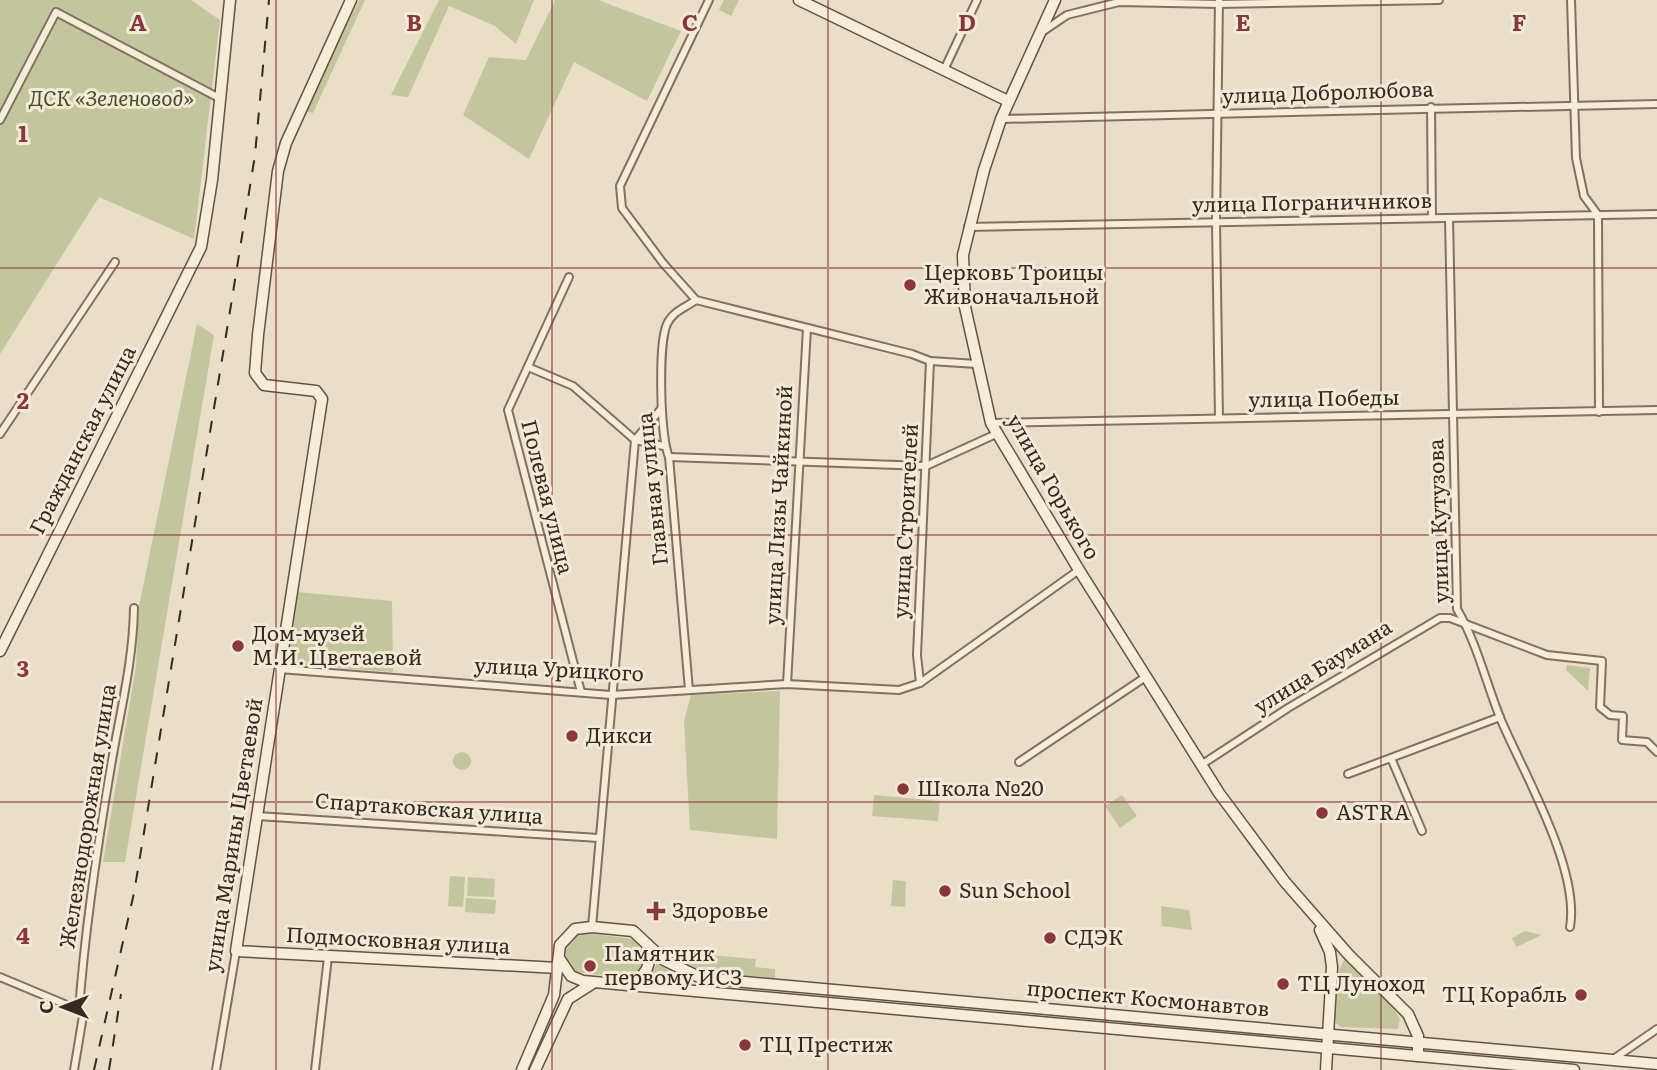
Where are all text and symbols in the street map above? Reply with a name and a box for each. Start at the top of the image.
text: A [129,4,147,38]
text: B [406,4,422,38]
text: C [682,4,698,38]
text: D [958,4,976,38]
text: E [1235,4,1251,38]
text: F [1512,4,1527,38]
street label: улица Добролюбова [1221,71,1435,110]
park label: ДСК «Зеленовод» [28,81,194,112]
text: 1 [18,115,28,149]
street label: улица Пограничников [1192,183,1432,218]
place label: Церковь Троицы Живоначальной [924,255,1104,310]
marker: Церковь Троицы Живоначальной [902,277,918,293]
street label: Гражданская улица [20,339,142,539]
street label: улица Победы [1248,380,1400,413]
text: 2 [17,382,29,416]
street label: улица Лизы Чайкиной [755,384,798,626]
street label: улица Горького [1001,407,1109,564]
street label: Главная улица [627,411,674,567]
street label: Полевая улица [515,416,584,578]
street label: улица Строителей [883,422,924,619]
street label: улица Кутузова [1418,437,1455,604]
street label: улица Баумана [1246,610,1397,720]
place label: Дом-музей М.И. Цветаевой [252,616,422,671]
marker: Дом-музей М.И. Цветаевой [230,638,246,654]
street label: улица Урицкого [473,648,645,687]
text: 3 [17,650,29,684]
street label: Железнодорожная улица [49,680,122,950]
street label: улица Марины Цветаевой [195,695,269,974]
place label: Дикси [586,718,653,749]
marker: Дикси [564,728,580,744]
place label: Школа №20 [917,771,1044,802]
marker: Школа №20 [895,781,911,797]
street label: Спартаковская улица [314,783,545,830]
place label: ASTRA [1336,795,1410,826]
marker: ASTRA [1314,805,1330,821]
place label: Sun School [959,873,1071,904]
marker: Sun School [937,883,953,899]
place label: Здоровье [672,893,768,924]
marker: Здоровье [646,901,666,921]
text: 4 [16,917,30,951]
street label: Подмосковная улица [285,917,512,960]
place label: СДЭК [1064,920,1124,951]
marker: СДЭК [1042,930,1058,946]
place label: Памятник первому ИСЗ [604,936,742,991]
marker: Памятник первому ИСЗ [582,958,598,974]
place label: ТЦ Луноход [1297,966,1425,997]
street label: проспект Космонавтов [1026,970,1271,1023]
north arrow [28,972,98,1042]
marker: ТЦ Луноход [1275,976,1291,992]
place label: ТЦ Корабль [1442,977,1567,1008]
marker: ТЦ Корабль [1573,987,1589,1003]
text: С [31,1000,59,1014]
place label: ТЦ Престиж [759,1027,893,1058]
marker: ТЦ Престиж [737,1037,753,1053]

